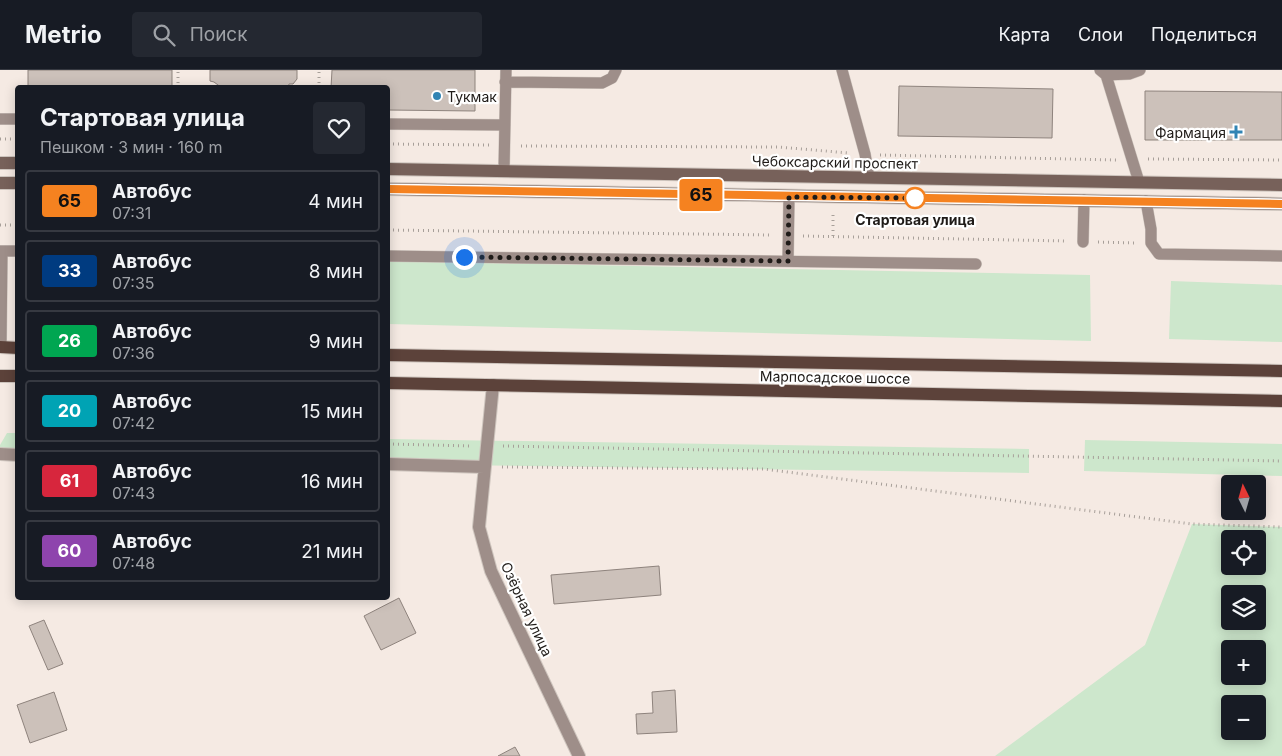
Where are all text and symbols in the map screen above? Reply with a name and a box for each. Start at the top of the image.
search box [132,12,482,57]
text: Metrio [25,20,102,49]
icon: search [150,21,178,49]
text: Поиск [190,23,248,46]
text: Карта [998,24,1050,45]
text: Слои [1078,24,1123,45]
text: Поделиться [1151,24,1257,45]
place label: Тукмак [447,88,497,105]
marker: Тукмак [431,90,443,102]
button: heart [313,102,365,154]
text: Стартовая улица [40,103,245,132]
place label: Фармация [1155,124,1226,141]
marker: Фармация [1230,126,1242,138]
text: Пешком · 3 мин · 160 m [40,137,222,157]
street label: Чебоксарский проспект [752,152,919,172]
line badge: 65 [678,179,724,211]
text: Автобус [112,180,192,203]
text: 65 [689,184,713,205]
marker: Стартовая улица [904,187,926,209]
text: 65 [58,190,81,211]
text: 4 мин [308,190,363,213]
text: 07:31 [112,203,151,223]
place label: Стартовая улица [855,211,975,228]
your location [452,245,477,270]
text: Автобус [112,250,192,273]
text: 33 [58,260,81,281]
text: 8 мин [309,260,363,283]
text: 07:35 [112,273,155,293]
text: Автобус [112,320,192,343]
text: 26 [58,330,81,351]
text: 9 мин [309,330,363,353]
text: 07:36 [112,343,155,363]
street label: Марпосадское шоссе [760,367,910,387]
text: Автобус [112,390,192,413]
text: 20 [58,400,81,421]
text: 15 мин [301,400,363,423]
text: 07:42 [112,413,155,433]
text: Автобус [112,460,192,483]
text: 61 [60,470,79,491]
text: 16 мин [301,470,363,493]
north arrow [1221,475,1266,520]
map controls [1221,475,1266,740]
text: 07:43 [112,483,155,503]
text: Автобус [112,530,192,553]
button: locate [1221,530,1266,575]
text: 60 [58,540,81,561]
text: 21 мин [301,540,363,563]
text: 07:48 [112,553,155,573]
street label: Озёрная улица [498,559,556,659]
button: layers [1221,585,1266,630]
button: + [1221,640,1266,685]
button: − [1221,695,1266,740]

